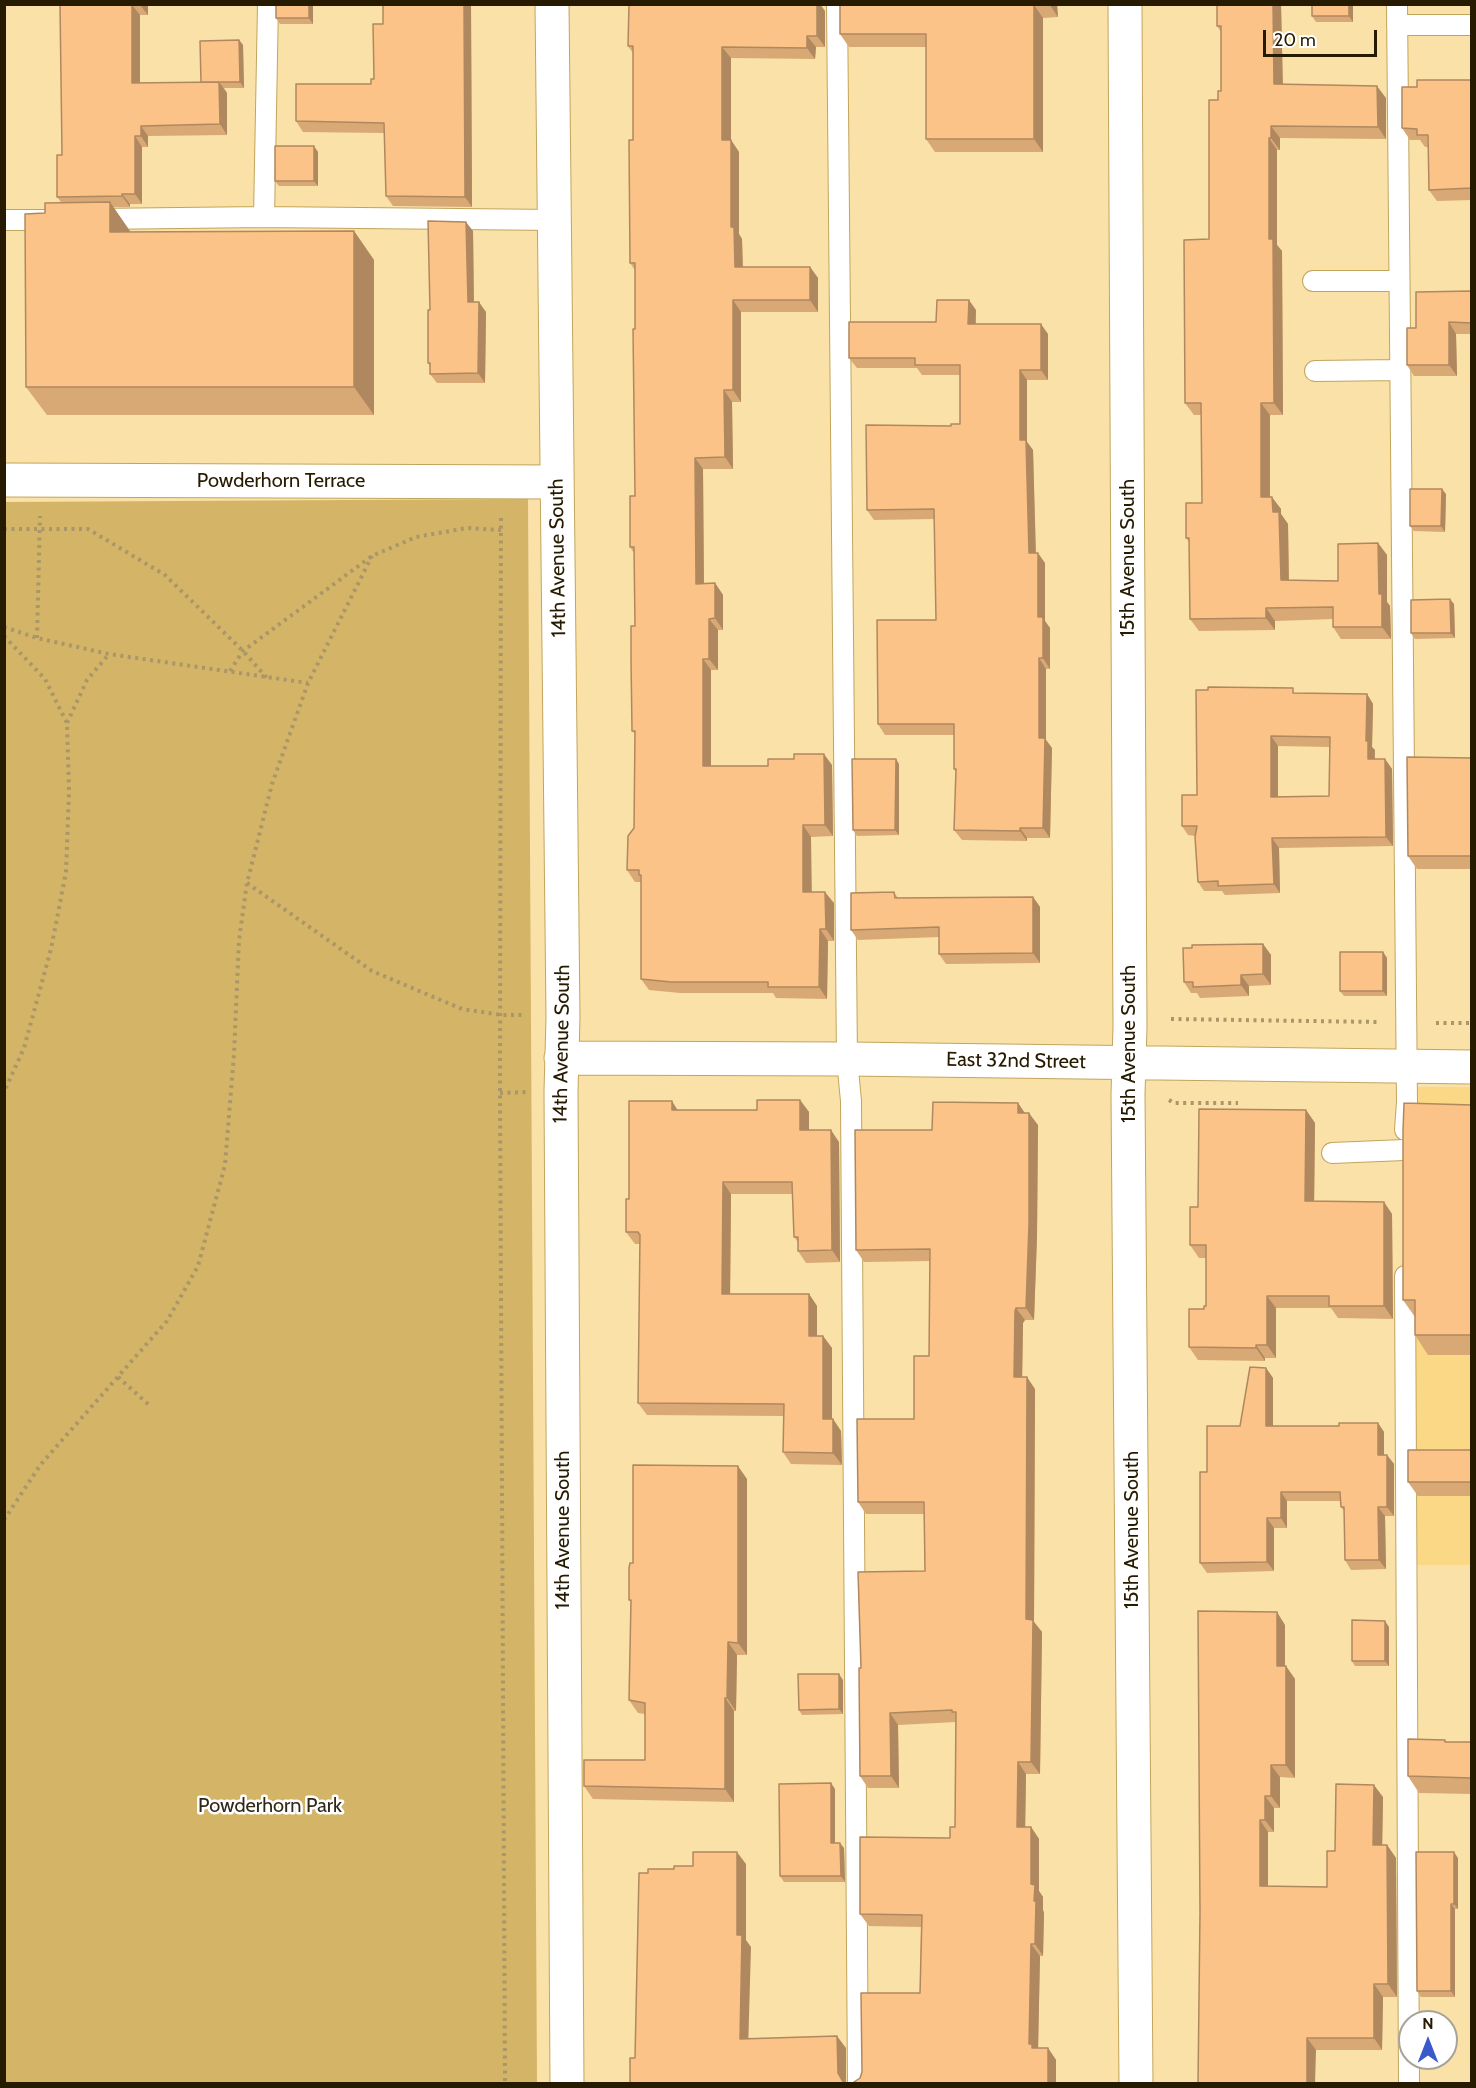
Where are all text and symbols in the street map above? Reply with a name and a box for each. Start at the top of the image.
scale bar [1266,18,1380,56]
text: 20 m [1274,29,1316,51]
street label: Powderhorn Terrace [197,469,365,493]
street label: 14th Avenue South [545,478,571,638]
street label: 15th Avenue South [1116,479,1140,637]
street label: 14th Avenue South [549,964,575,1124]
street label: 15th Avenue South [1117,965,1141,1123]
street label: East 32nd Street [946,1048,1086,1074]
street label: 14th Avenue South [551,1451,575,1609]
street label: 15th Avenue South [1120,1451,1144,1609]
park label: Powderhorn Park [198,1794,342,1818]
north arrow [1398,2010,1458,2070]
text: N [1422,2014,1434,2033]

